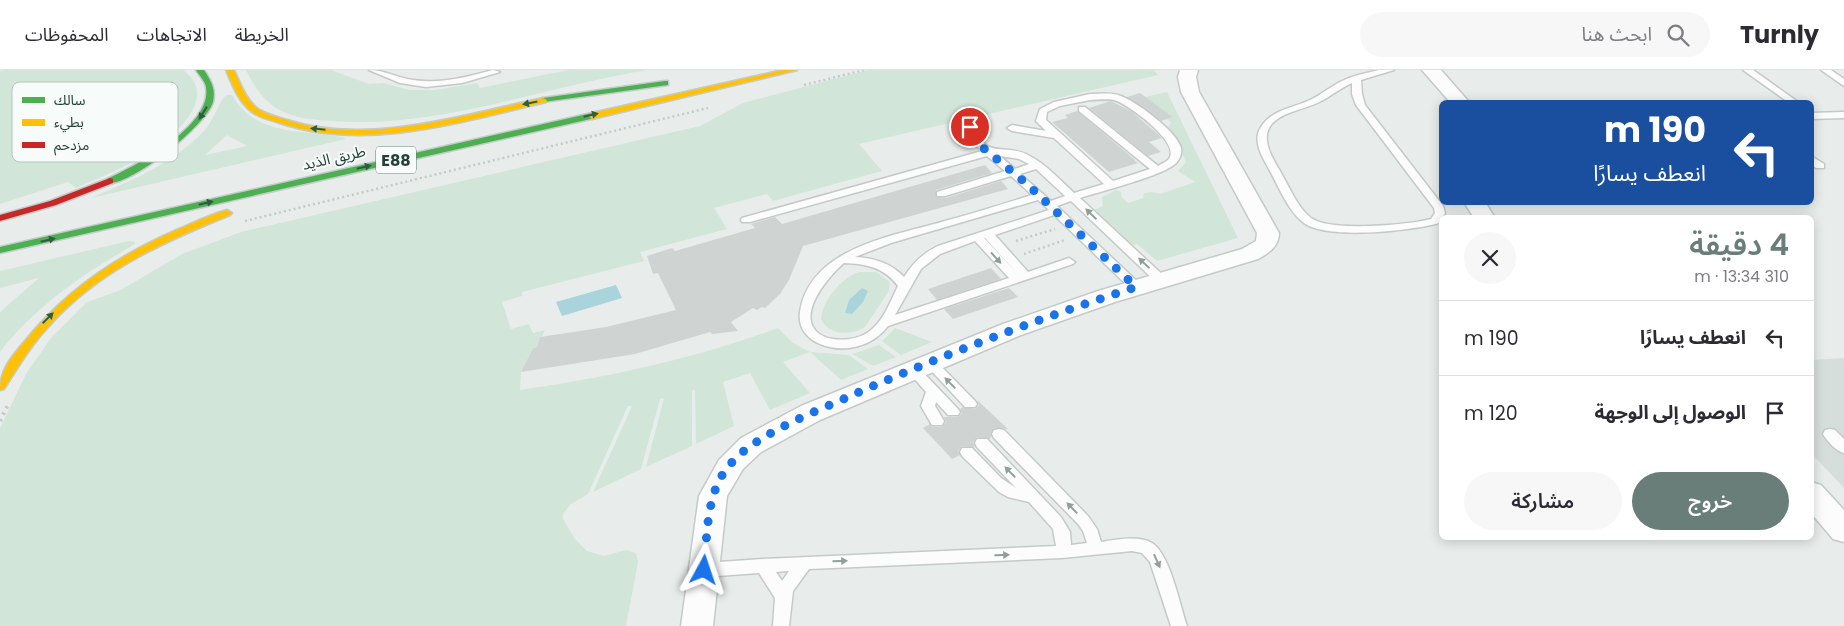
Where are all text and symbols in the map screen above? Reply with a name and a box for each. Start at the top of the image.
search box [1360,12,1710,57]
text: Turnly [1740,18,1819,51]
text: ابحث هنا [1581,21,1652,48]
icon: search [1664,21,1692,49]
text: المحفوظات [25,22,109,47]
text: الاتجاهات [137,22,207,47]
text: الخريطة [235,22,289,47]
legend [12,82,178,162]
text: سالك [54,90,86,110]
one-way arrow [522,99,538,107]
text: 190 m [1604,105,1706,154]
one-way arrow [198,106,207,120]
pin [949,106,991,148]
one-way arrow [583,111,599,119]
text: بطيء [54,112,84,133]
icon: arrive [956,113,984,141]
icon: left [1724,120,1789,185]
one-way arrow [310,125,326,133]
text: مزدحم [54,135,89,156]
street label: طريق الذيد [300,140,368,175]
road number: E88 [376,146,416,174]
text: انعطف يسارًا [1593,158,1706,189]
one-way arrow [357,163,372,171]
one-way arrow [198,199,213,207]
one-way arrow [1085,208,1097,220]
text: 4 دقيقة [1689,223,1789,266]
button: close [1464,232,1516,284]
one-way arrow [40,235,56,243]
one-way arrow [990,251,1002,263]
one-way arrow [1137,258,1150,269]
text: 310 m · 13:34 [1694,265,1789,288]
one-way arrow [42,312,54,324]
text: انعطف يسارًا [1640,324,1746,351]
icon: left [1761,324,1789,352]
text: 190 m [1464,325,1519,352]
one-way arrow [944,377,956,389]
text: الوصول إلى الوجهة [1594,399,1746,426]
icon: arrive [1761,399,1789,427]
text: 120 m [1464,400,1518,427]
one-way arrow [1004,466,1016,478]
button: مشاركة [1464,472,1622,530]
button: خروج [1632,472,1789,530]
one-way arrow [1066,502,1078,514]
position arrow [677,543,729,595]
one-way arrow [994,550,1010,558]
one-way arrow [1153,554,1161,568]
one-way arrow [832,557,848,565]

